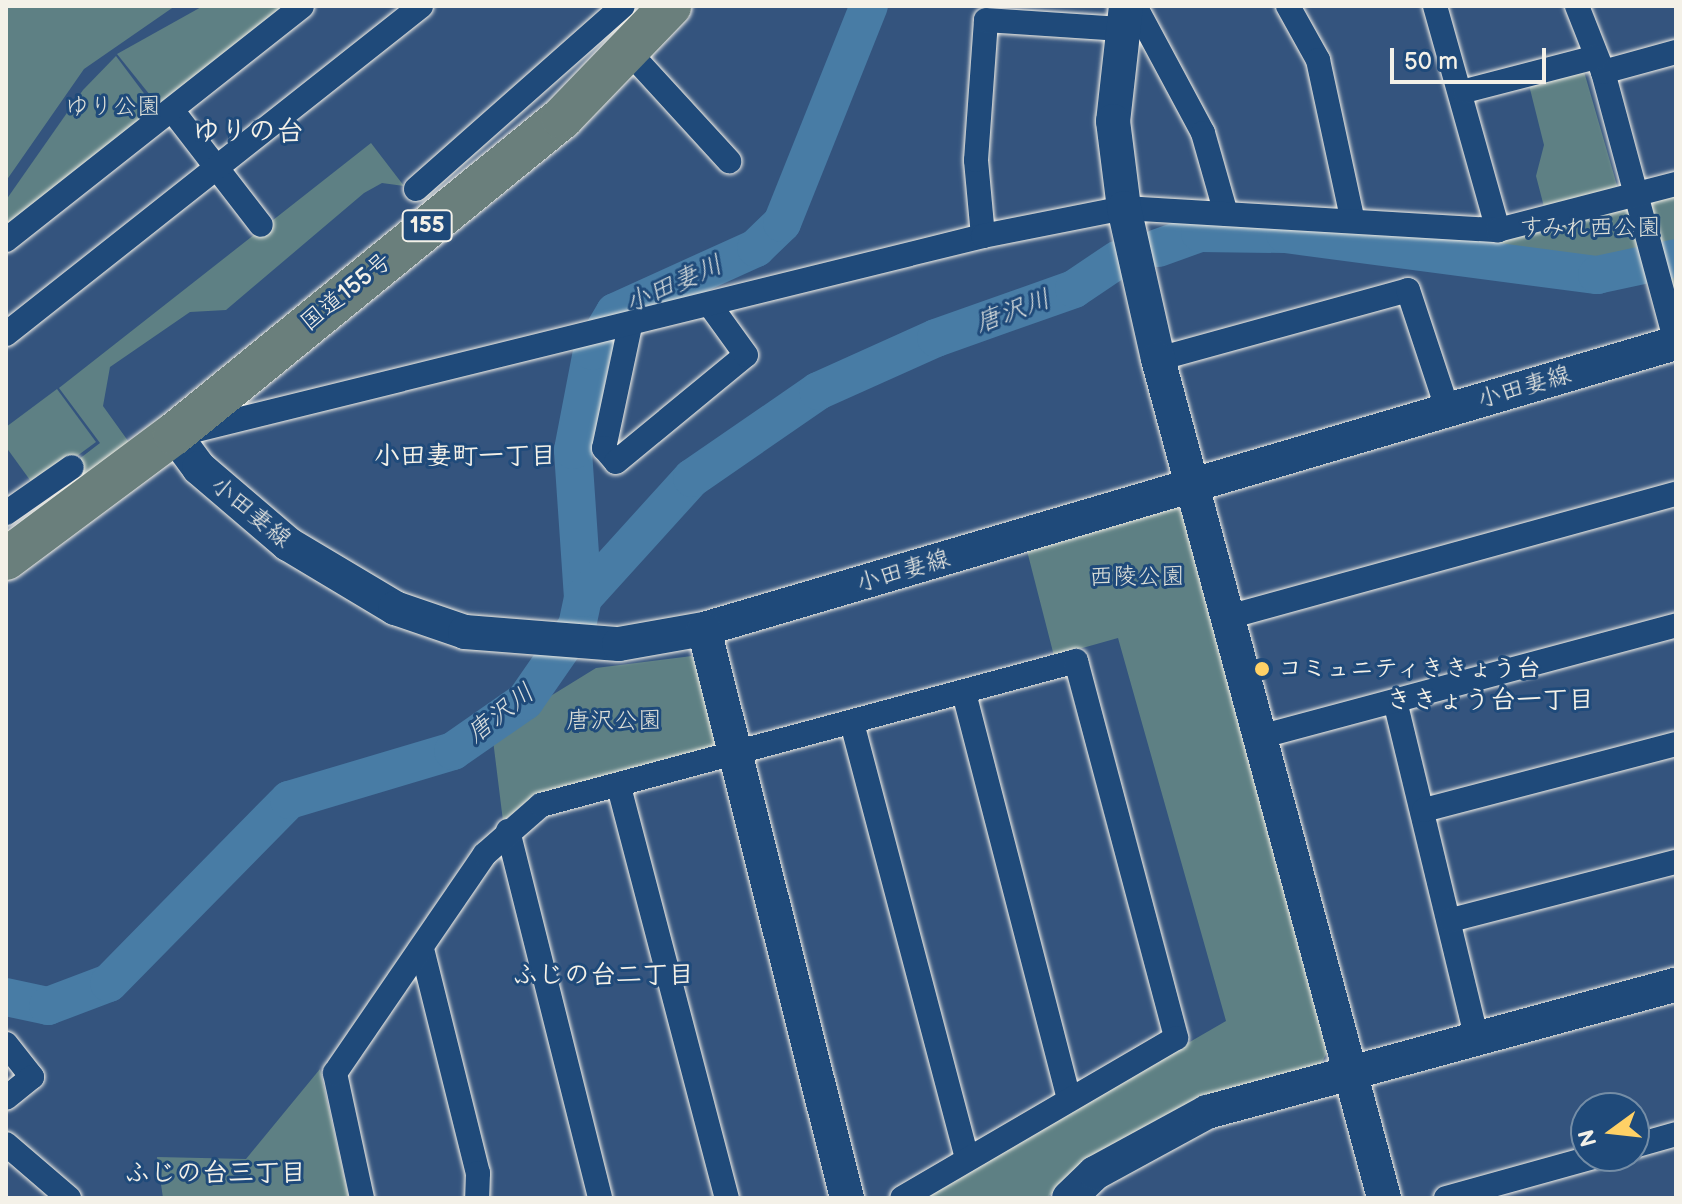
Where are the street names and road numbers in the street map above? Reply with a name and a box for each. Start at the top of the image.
road number: 155 [401,208,453,244]
street label: 国道155号 [295,247,397,337]
street label: 小田妻線 [1474,360,1574,414]
street label: 小田妻線 [205,470,297,554]
street label: 小田妻線 [853,544,953,598]

